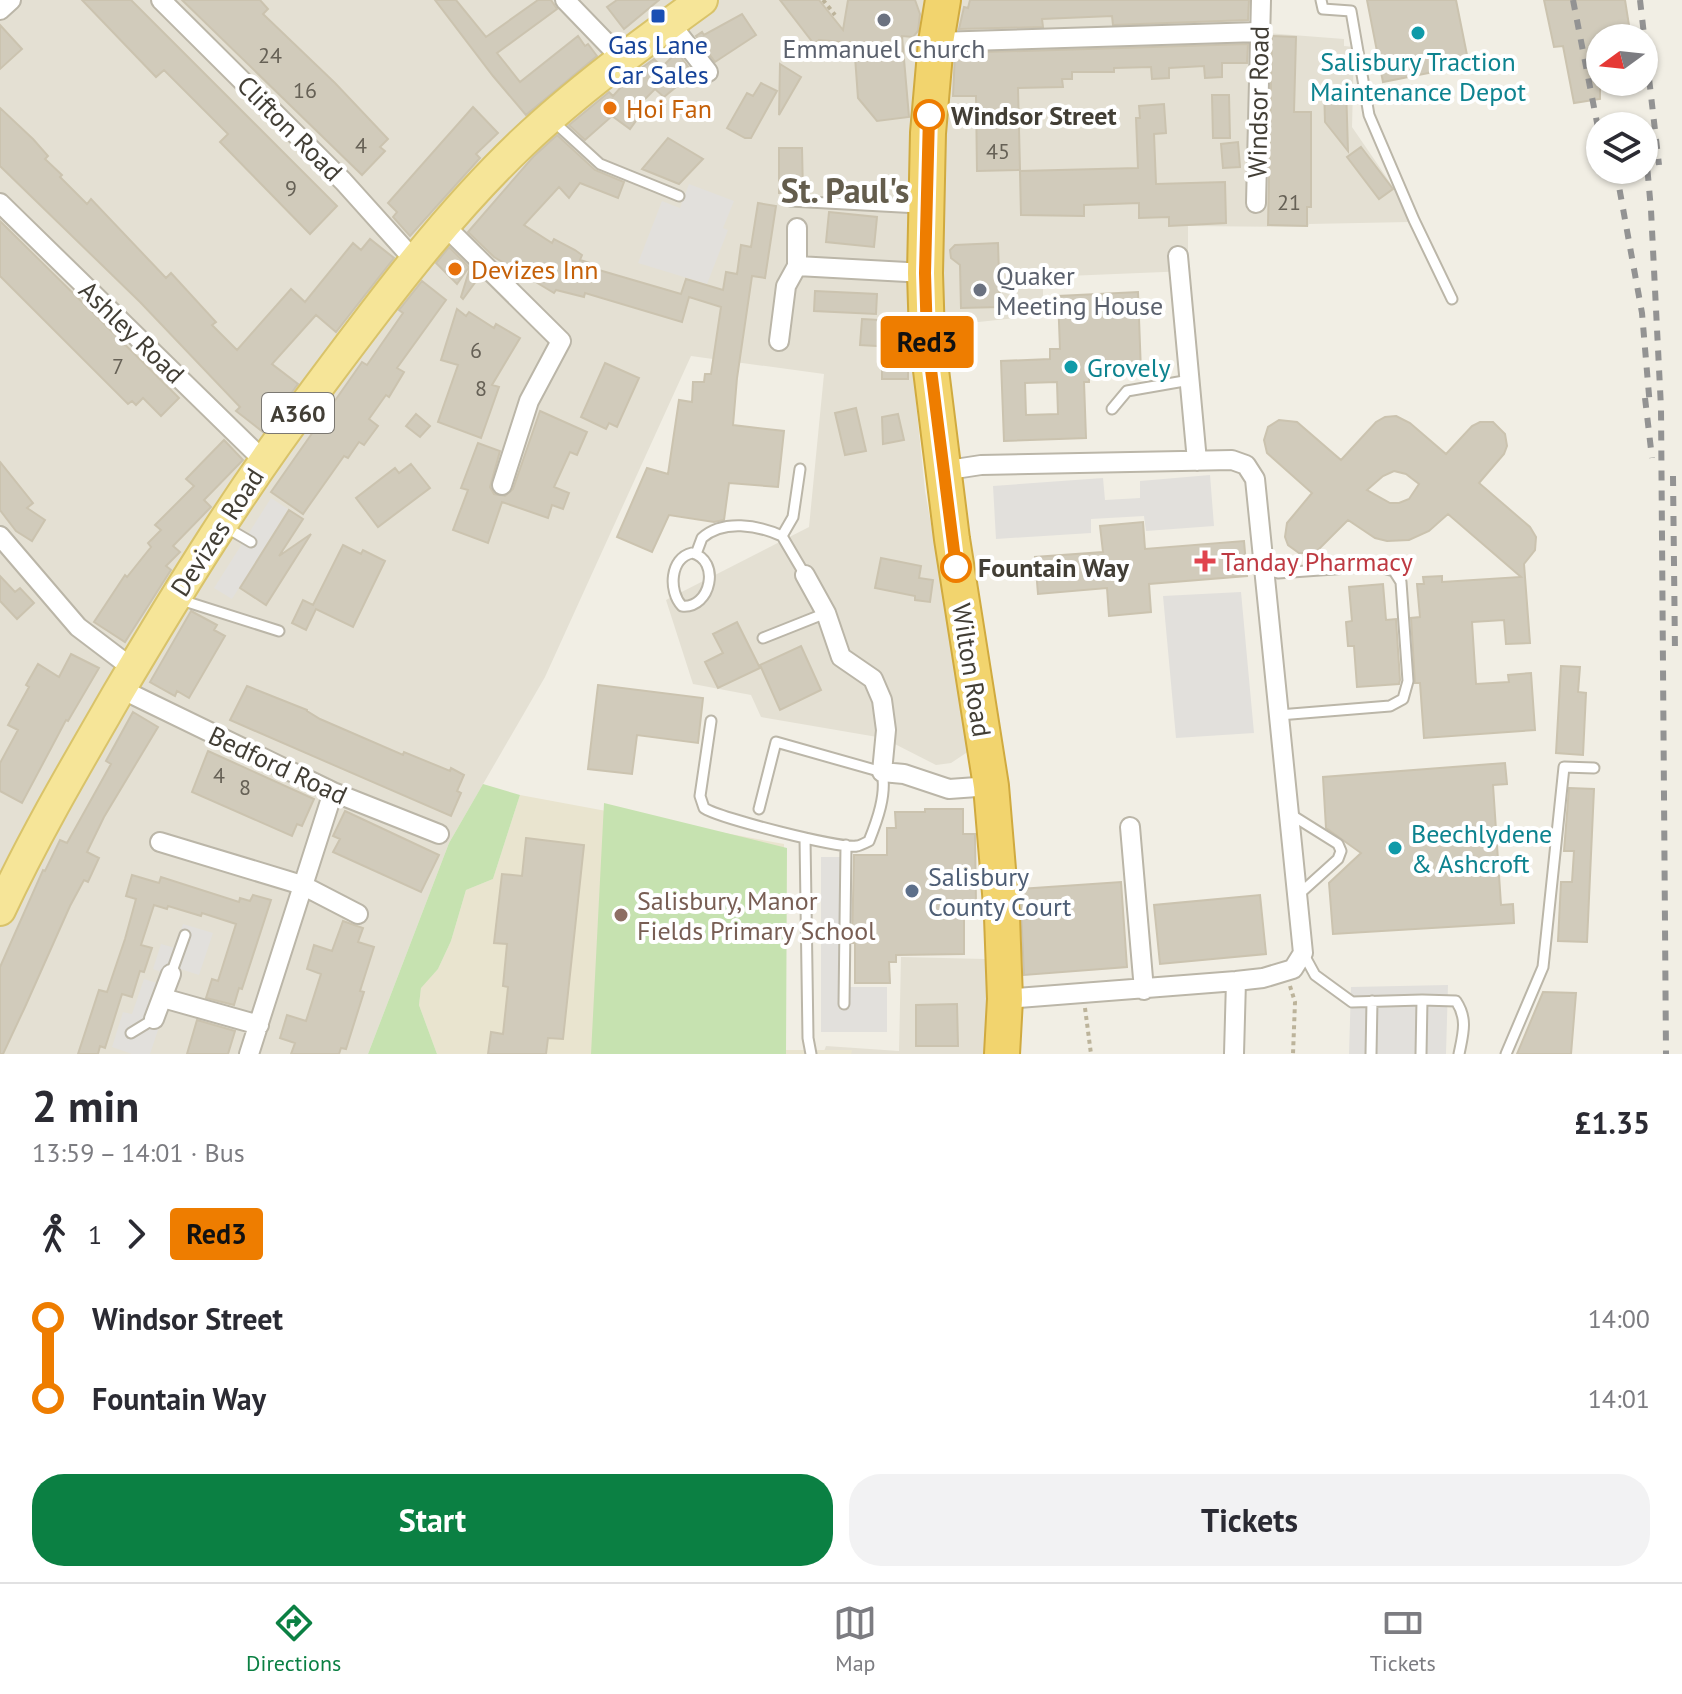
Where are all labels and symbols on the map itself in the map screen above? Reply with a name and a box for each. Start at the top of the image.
marker: Gas Lane Car Sales [649,7,667,25]
marker: Emmanuel Church [875,11,893,29]
marker: Salisbury Traction Maintenance Depot [1409,24,1427,42]
north arrow [1586,24,1658,96]
street label: Windsor Road [1240,26,1276,178]
place label: Gas Lane Car Sales [607,28,709,91]
place label: Emmanuel Church [783,32,985,65]
house number: 24 [258,41,282,69]
place label: Salisbury Traction Maintenance Depot [1310,45,1526,108]
street label: Clifton Road [230,68,350,188]
house number: 16 [293,76,317,104]
place label: Hoi Fan [626,92,712,125]
marker: Hoi Fan [601,99,619,117]
place label: Windsor Street [951,99,1117,132]
marker: Windsor Street [914,100,944,130]
house number: 4 [355,131,367,159]
house number: 45 [986,137,1010,165]
district label: St. Paul's [781,168,909,212]
house number: 9 [285,174,297,202]
house number: 21 [1277,188,1301,216]
place label: Devizes Inn [471,253,598,286]
place label: Quaker Meeting House [996,259,1163,322]
marker: Devizes Inn [446,260,464,278]
street label: Ashley Road [72,274,192,390]
marker: Quaker Meeting House [971,281,989,299]
line badge: Red3 [871,316,983,368]
house number: 6 [470,336,482,364]
place label: Grovely [1087,351,1171,384]
house number: 7 [112,352,124,380]
marker: Grovely [1062,358,1080,376]
house number: 8 [475,374,487,402]
road number: A360 [262,393,334,433]
street label: Devizes Road [163,462,271,602]
place label: Tanday Pharmacy [1221,545,1413,578]
place label: Fountain Way [978,551,1129,584]
marker: Fountain Way [941,552,971,582]
marker: Tanday Pharmacy [1196,552,1214,570]
street label: Wilton Road [945,601,999,739]
street label: Bedford Road [203,719,353,811]
house number: 4 [213,761,225,789]
house number: 8 [239,773,251,801]
place label: Beechlydene & Ashcroft [1411,817,1552,880]
marker: Beechlydene & Ashcroft [1386,839,1404,857]
place label: Salisbury County Court [928,860,1072,923]
marker: Salisbury County Court [903,882,921,900]
place label: Salisbury, Manor Fields Primary School [637,884,876,947]
marker: Salisbury, Manor Fields Primary School [612,906,630,924]

